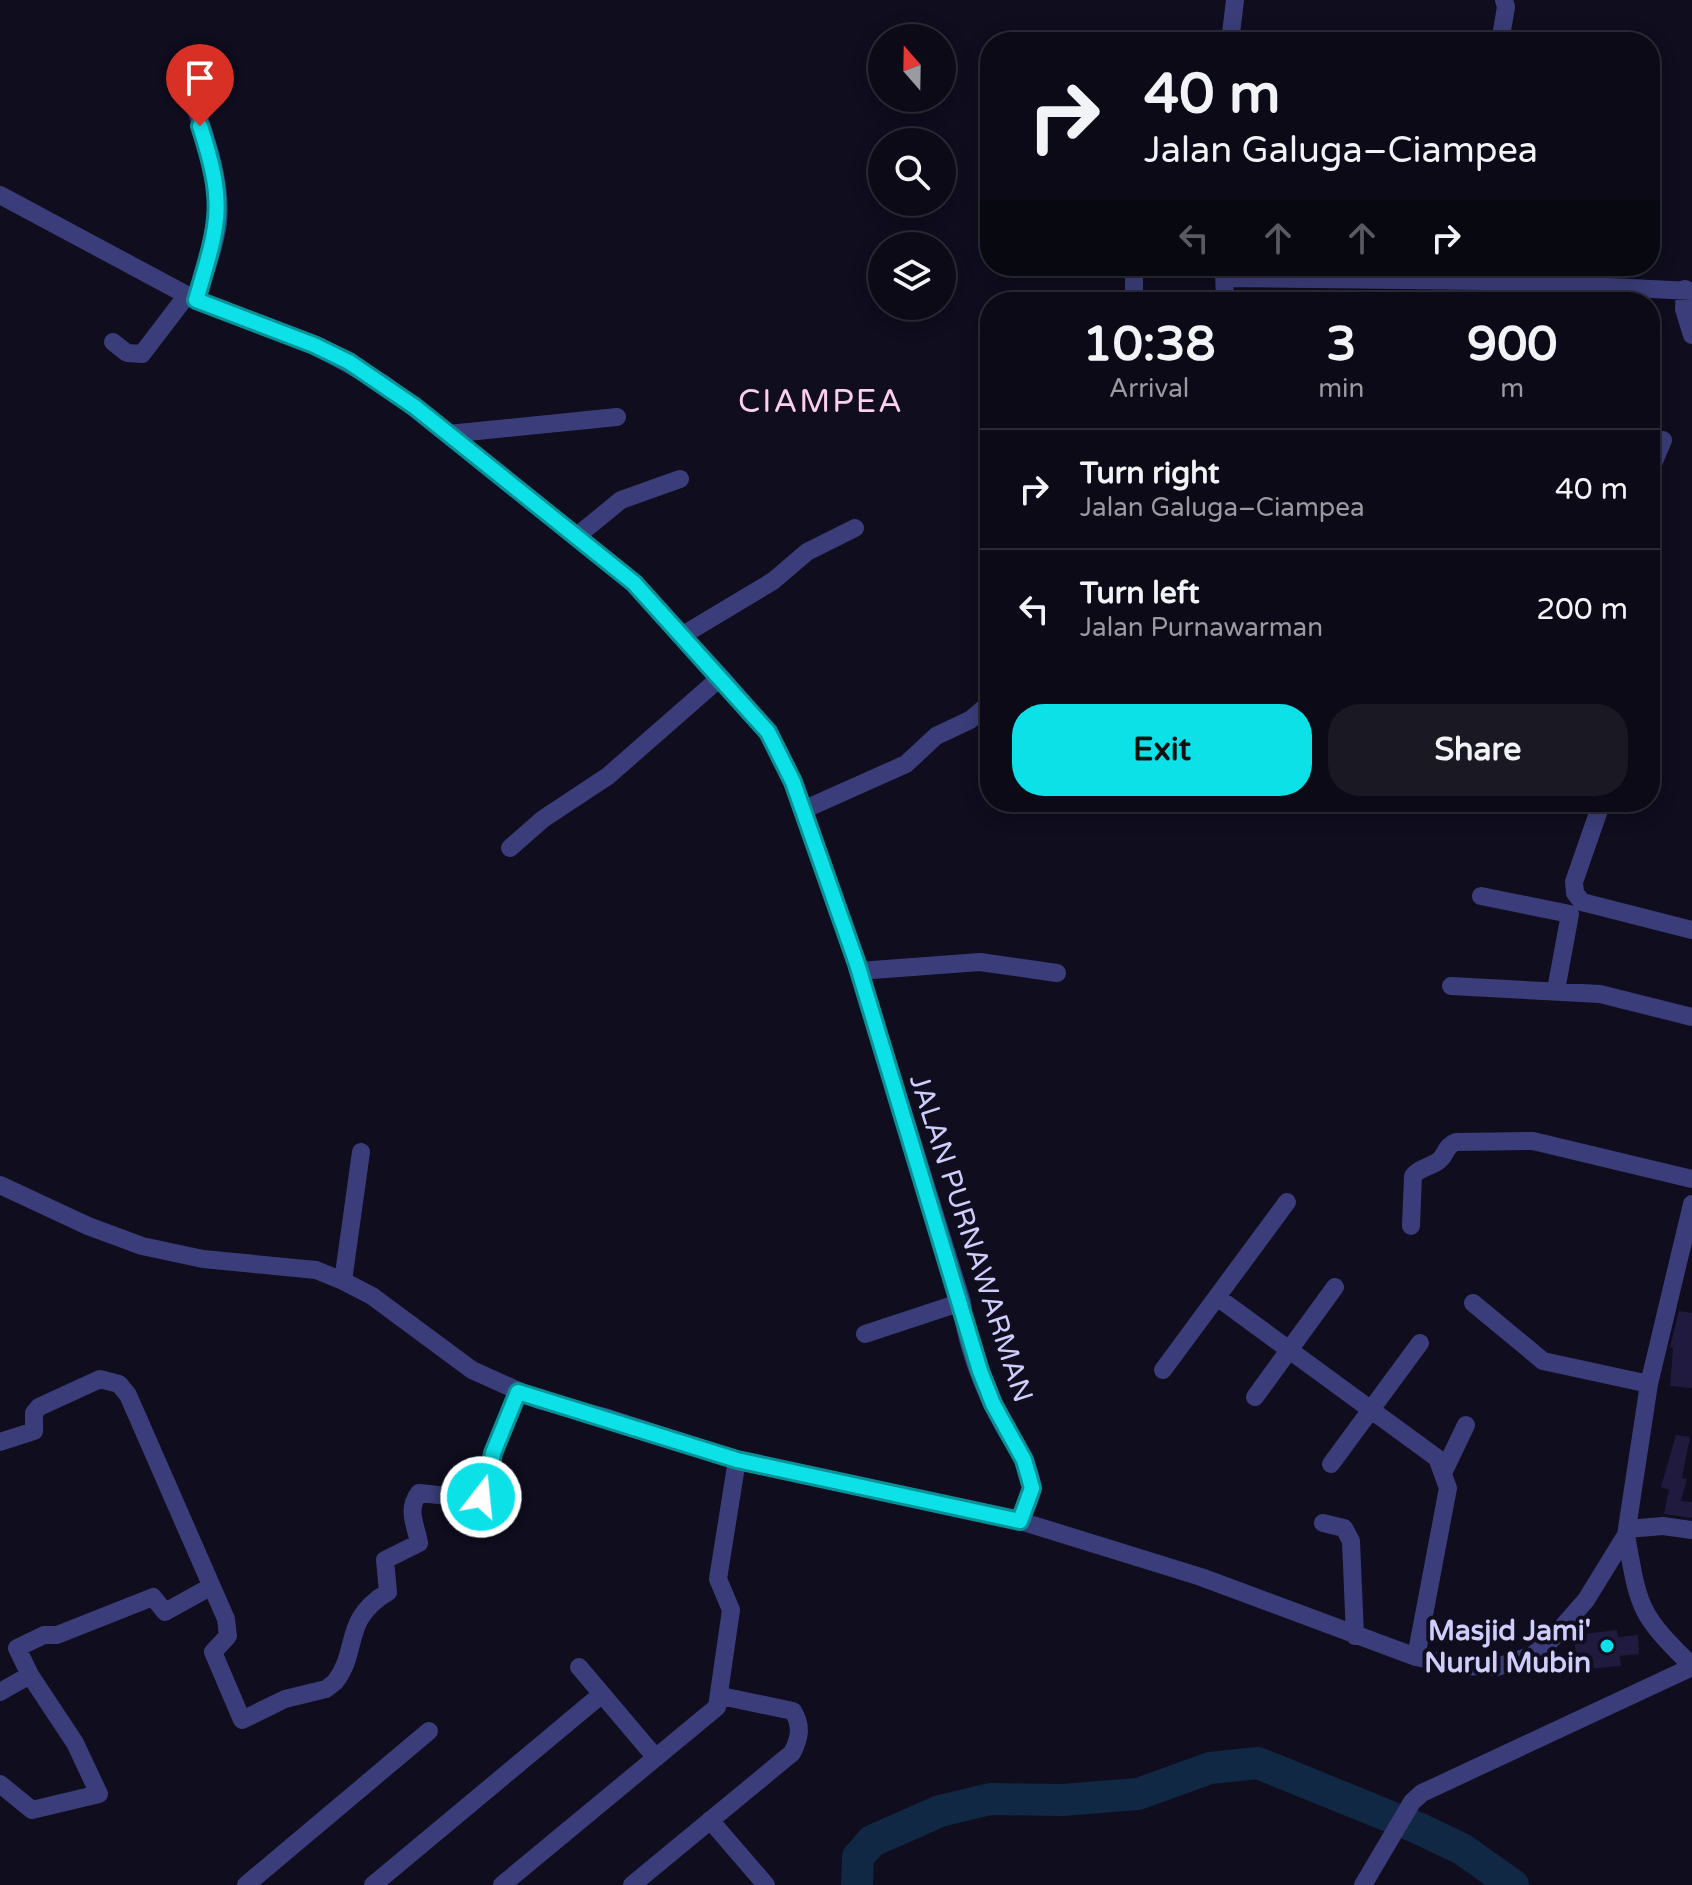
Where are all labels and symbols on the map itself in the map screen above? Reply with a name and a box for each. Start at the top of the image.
north arrow [868,24,956,112]
pin [166,44,234,126]
district label: CIAMPEA [738,383,904,421]
street label: JALAN PURNAWARMAN [902,1070,1040,1407]
position arrow [439,1455,523,1539]
place label: Masjid Jami' Nurul Mubin [1424,1614,1591,1680]
marker: Masjid Jami' Nurul Mubin [1598,1637,1616,1655]

